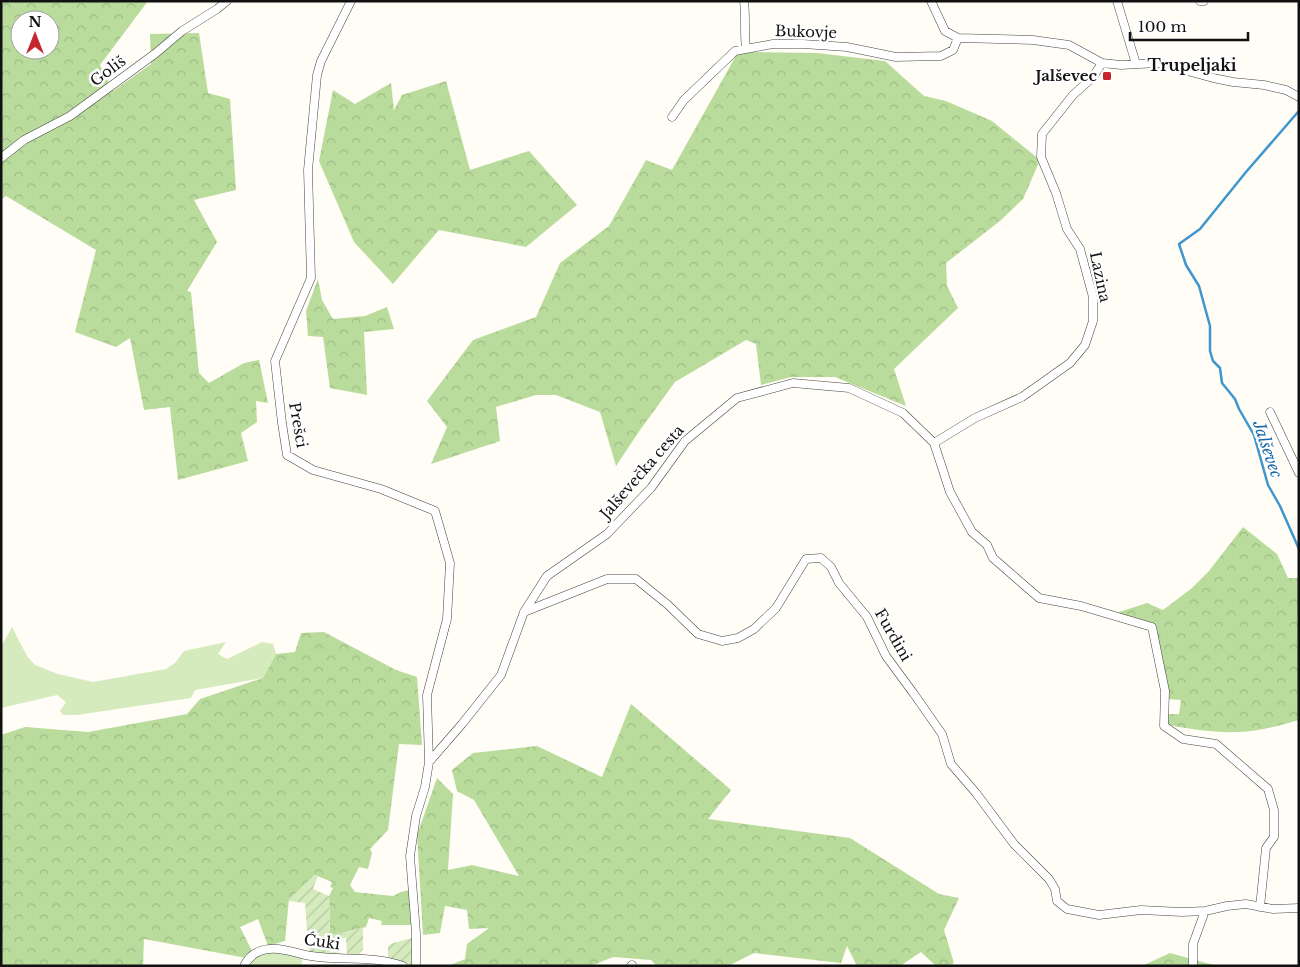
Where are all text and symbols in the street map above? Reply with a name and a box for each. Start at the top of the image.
north arrow [10,10,60,60]
scale bar [1130,10,1248,42]
text: N [28,13,42,31]
text: 100 m [1138,17,1187,36]
street label: Bukovje [775,21,837,42]
street label: Goliš [86,51,129,90]
district label: Trupeljaki [1147,55,1237,75]
place label: Jalševec [1033,66,1098,85]
marker: Jalševec [1101,70,1113,82]
street label: Lazina [1086,250,1115,305]
street label: Prešci [285,401,312,449]
water label: Jalševec [1249,417,1287,480]
street label: Jalševečka cesta [594,420,688,524]
street label: Furdini [871,605,916,665]
street label: Ćuki [303,930,341,953]

